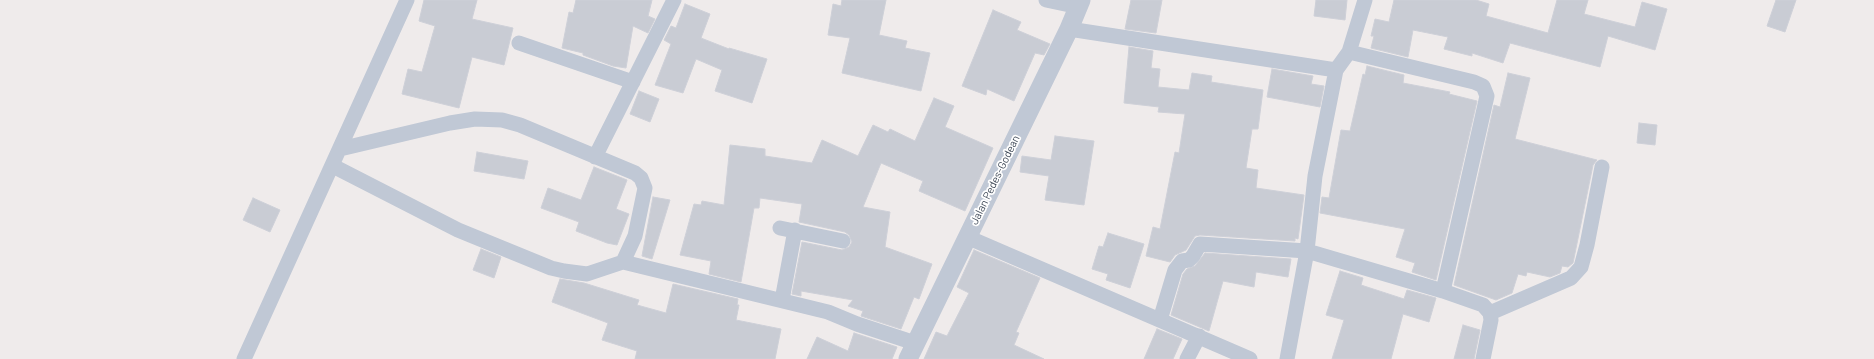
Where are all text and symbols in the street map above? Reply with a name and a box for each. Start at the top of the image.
street label: Jalan Pedes-Godean [968,133,1022,227]

